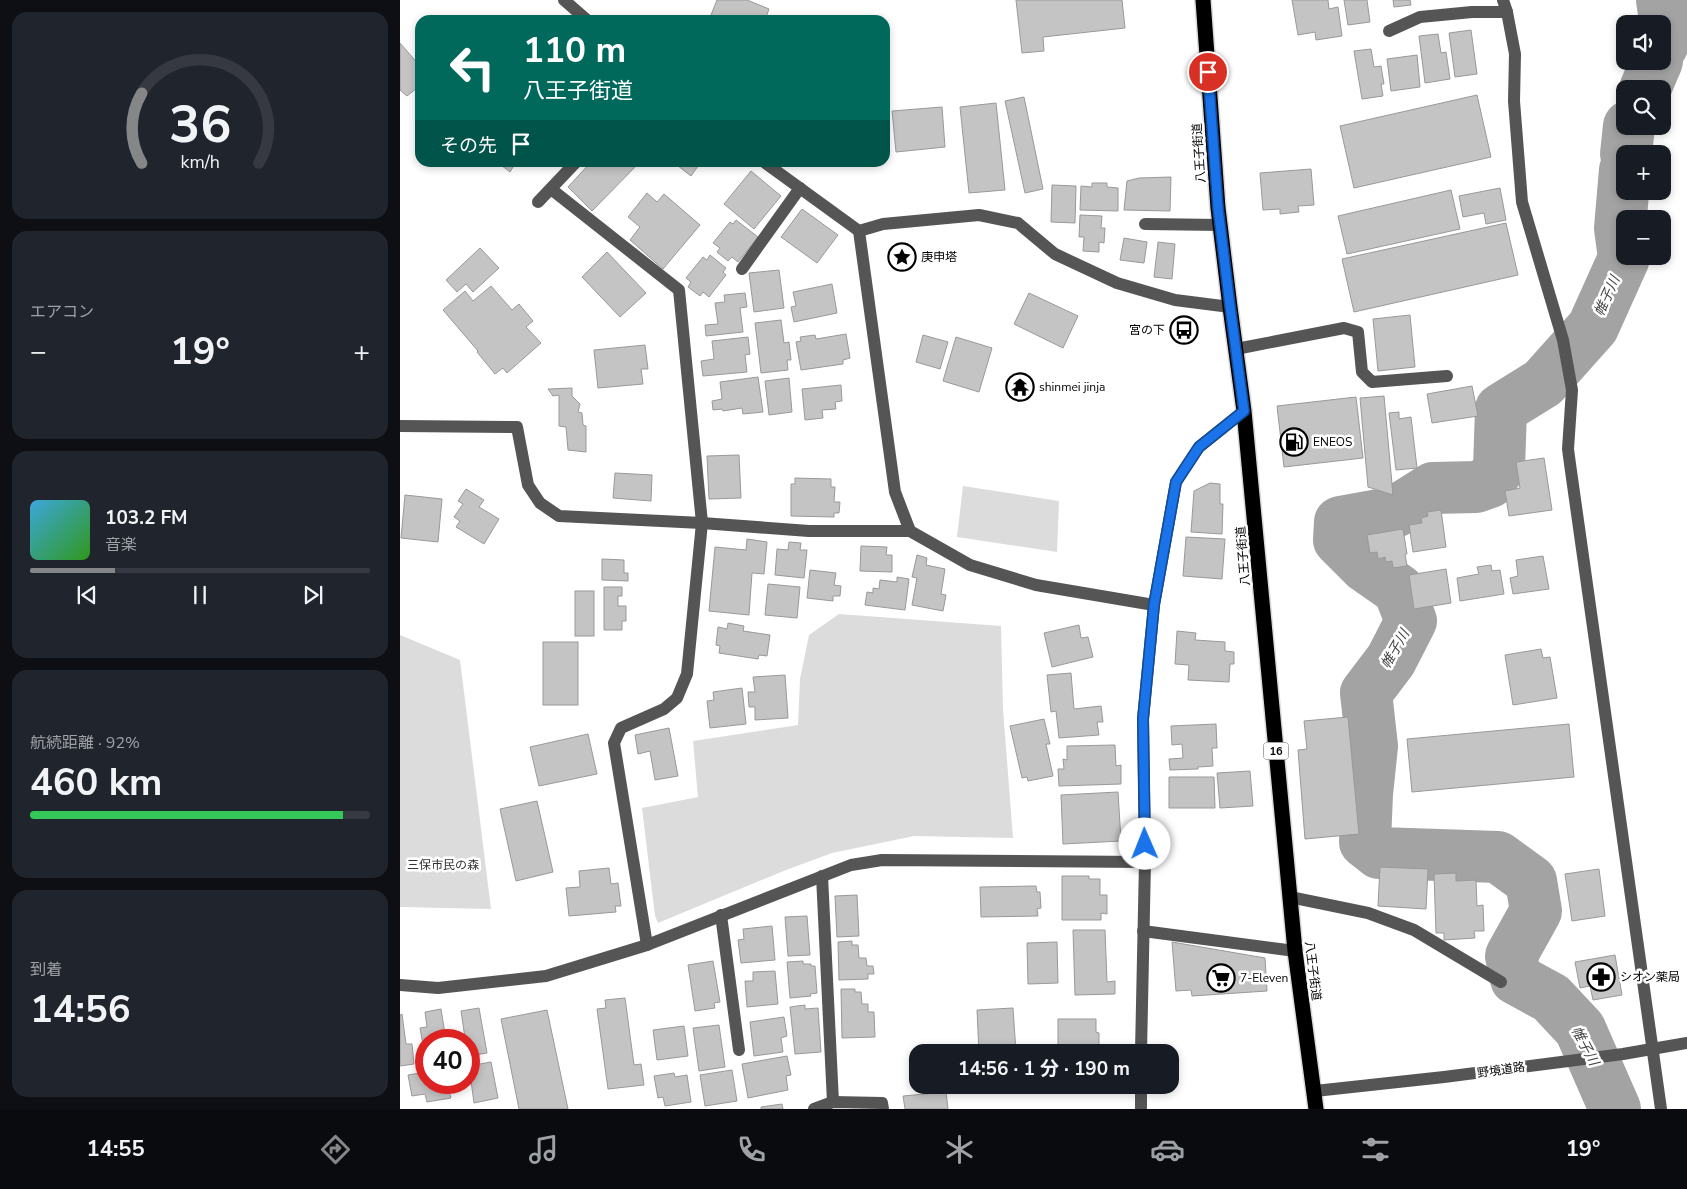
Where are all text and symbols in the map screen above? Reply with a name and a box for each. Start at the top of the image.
map controls [1616,15,1671,265]
button: sound [1616,15,1671,70]
text: 110 m [523,27,626,74]
icon: left [440,35,505,100]
pin [1187,51,1229,93]
icon: arrive [1194,58,1222,86]
text: 八王子街道 [523,76,633,106]
button: search [1616,80,1671,135]
text: 36 [169,89,231,160]
street label: 八王子街道 [1189,123,1209,183]
icon: arrive [507,130,535,158]
text: その先 [440,133,497,159]
button: + [1616,145,1671,200]
text: km/h [180,150,220,174]
button: − [1616,210,1671,265]
place icon: 庚申塔 [887,242,917,272]
place label: 庚申塔 [921,249,957,265]
water label: 帷子川 [1590,271,1625,319]
text: エアコン [30,301,94,323]
bus stop icon: 宮の下 [1169,315,1199,345]
place label: 宮の下 [1129,322,1165,338]
text: 19° [170,326,230,377]
text: − [30,333,47,371]
text: + [353,333,370,371]
temple icon: shinmei jinja [1005,372,1035,402]
place label: shinmei jinja [1039,379,1105,395]
fuel station icon: ENEOS [1279,427,1309,457]
place label: ENEOS [1313,434,1352,450]
text: 103.2 FM [105,505,188,531]
street label: 八王子街道 [1232,525,1254,587]
text: 音楽 [105,534,137,556]
icon: previous [73,581,101,609]
icon: pause [186,581,214,609]
icon: next [299,581,327,609]
water label: 帷子川 [1376,624,1415,672]
text: 航続距離 · 92% [30,732,140,754]
road number: 16 [1264,742,1288,759]
text: 460 km [30,757,162,808]
position arrow [1118,817,1170,869]
park label: 三保市民の森 [407,857,479,873]
street label: 八王子街道 [1301,940,1325,1002]
text: 到着 [30,959,62,981]
pharmacy icon: シオン薬局 [1586,962,1616,992]
supermarket icon: 7-Eleven [1206,963,1236,993]
place label: シオン薬局 [1620,969,1680,985]
place label: 7-Eleven [1240,970,1288,986]
text: 14:56 [30,984,131,1035]
water label: 帷子川 [1567,1023,1604,1071]
speed limit sign: 40 [415,1029,480,1094]
text: 14:56 · 1 分 · 190 m [958,1056,1130,1082]
street label: 野境道路 [1476,1059,1526,1081]
icon: directions [318,1132,353,1167]
icon: music [526,1132,561,1167]
icon: phone [734,1132,769,1167]
icon: climate [942,1132,977,1167]
icon: car [1150,1132,1185,1167]
icon: filters [1358,1132,1393,1167]
text: 14:55 [86,1134,145,1164]
text: 19° [1566,1134,1600,1164]

